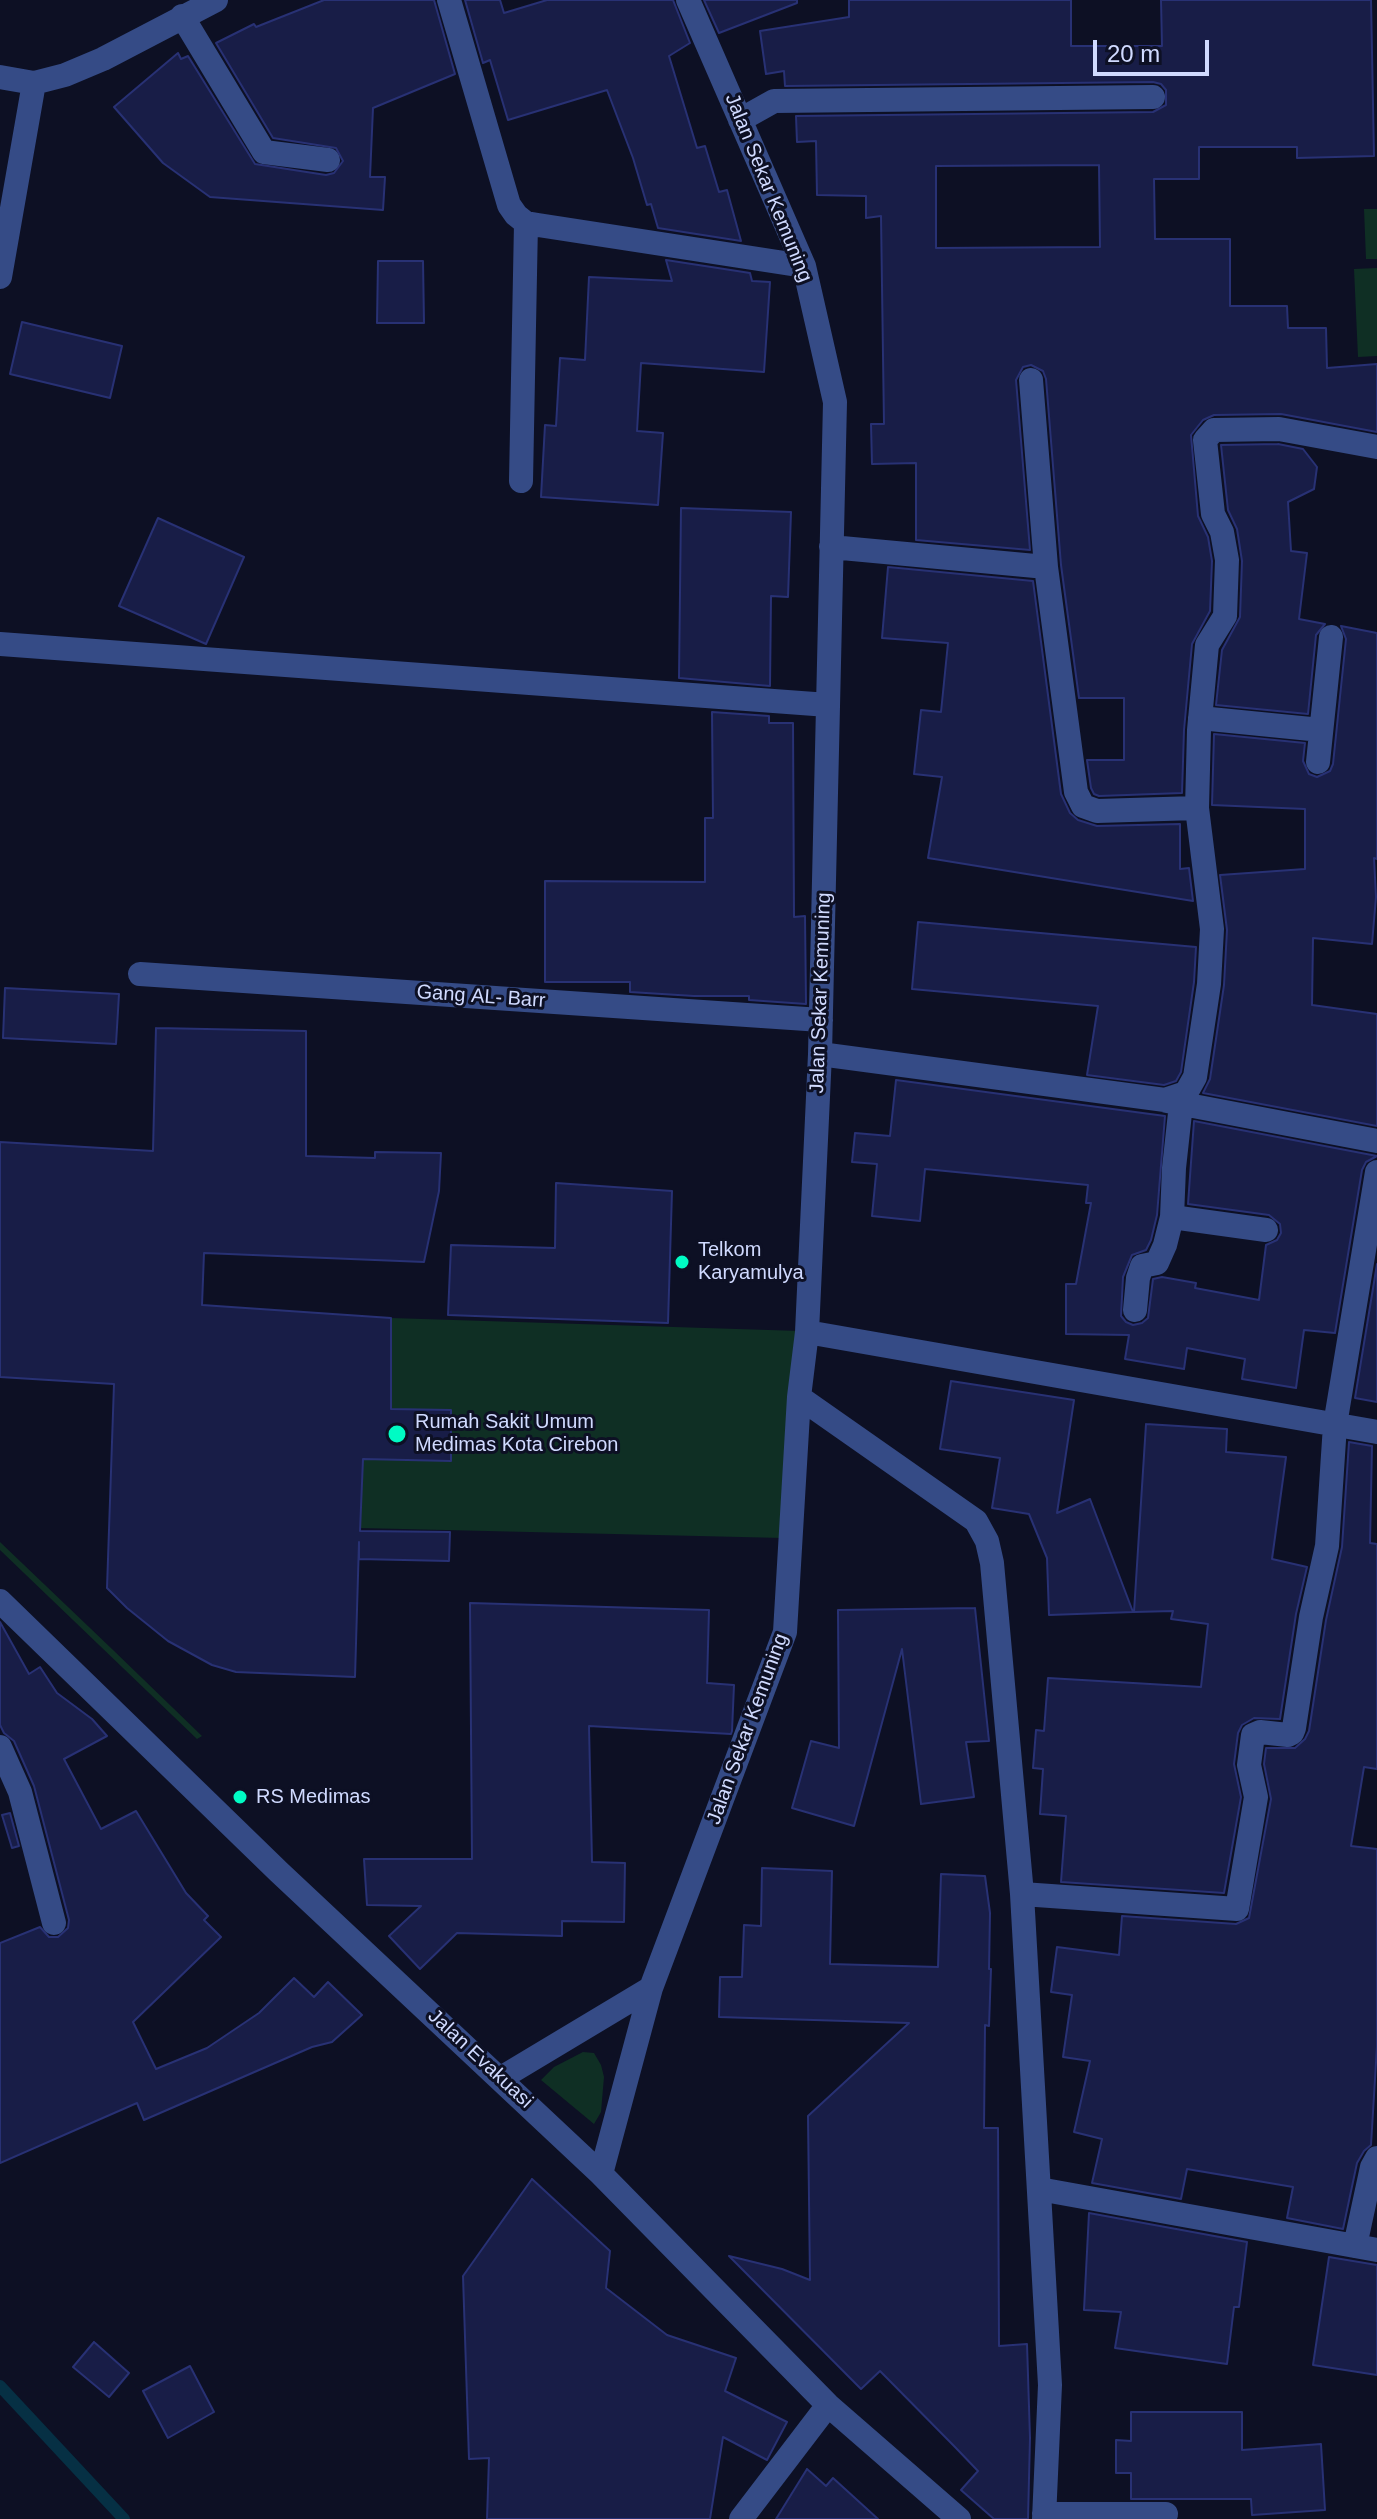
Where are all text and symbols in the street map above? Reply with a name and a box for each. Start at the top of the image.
scale bar [1097,24,1213,74]
text: 20 m [1107,40,1160,67]
street label: Jalan Sekar Kemuning [719,90,817,286]
street label: Jalan Sekar Kemuning [805,892,837,1094]
street label: Gang AL- Barr [416,981,546,1013]
place label: Telkom Karyamulya [698,1238,804,1285]
marker: Telkom Karyamulya [673,1253,691,1271]
place label: Rumah Sakit Umum Medimas Kota Cirebon [415,1410,618,1457]
marker: Rumah Sakit Umum Medimas Kota Cirebon [386,1423,408,1445]
street label: Jalan Sekar Kemuning [702,1630,794,1828]
place label: RS Medimas [256,1785,370,1809]
marker: RS Medimas [231,1788,249,1806]
street label: Jalan Evakuasi [423,2004,537,2114]

